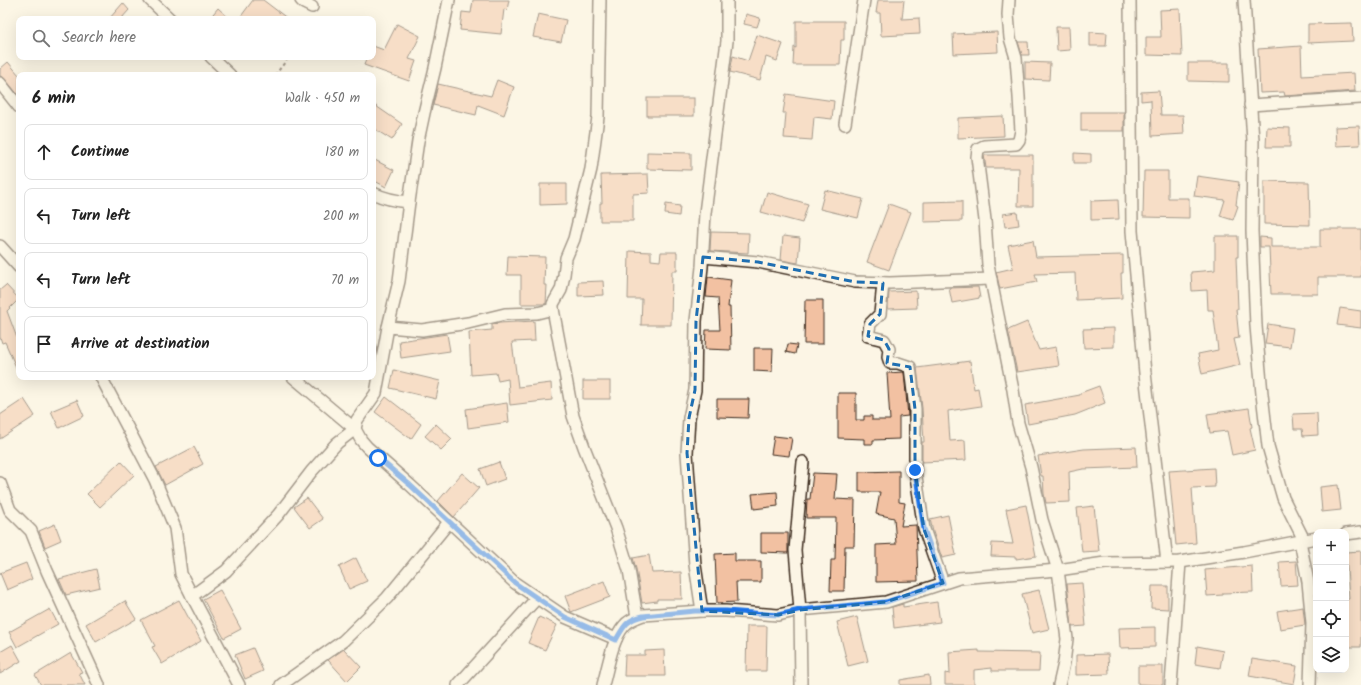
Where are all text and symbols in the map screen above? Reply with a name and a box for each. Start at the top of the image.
search box [16,16,376,60]
text: Search here [62,26,136,50]
icon: search [30,27,52,49]
text: 6 min [32,85,76,112]
text: Walk · 450 m [285,88,360,109]
text: Continue [71,140,129,164]
icon: ahead [33,141,55,163]
text: 180 m [325,142,359,163]
text: Turn left [71,204,131,228]
icon: left [33,205,55,227]
text: 200 m [323,206,359,227]
text: Turn left [71,268,131,292]
icon: left [33,269,55,291]
text: 70 m [331,270,359,291]
text: Arrive at destination [71,332,210,356]
icon: arrive [33,333,55,355]
route start [369,449,387,467]
route end [906,461,924,479]
map controls [1313,529,1349,673]
button: + [1313,529,1349,565]
button: − [1313,565,1349,601]
button: locate [1313,601,1349,637]
button: layers [1313,637,1349,673]

